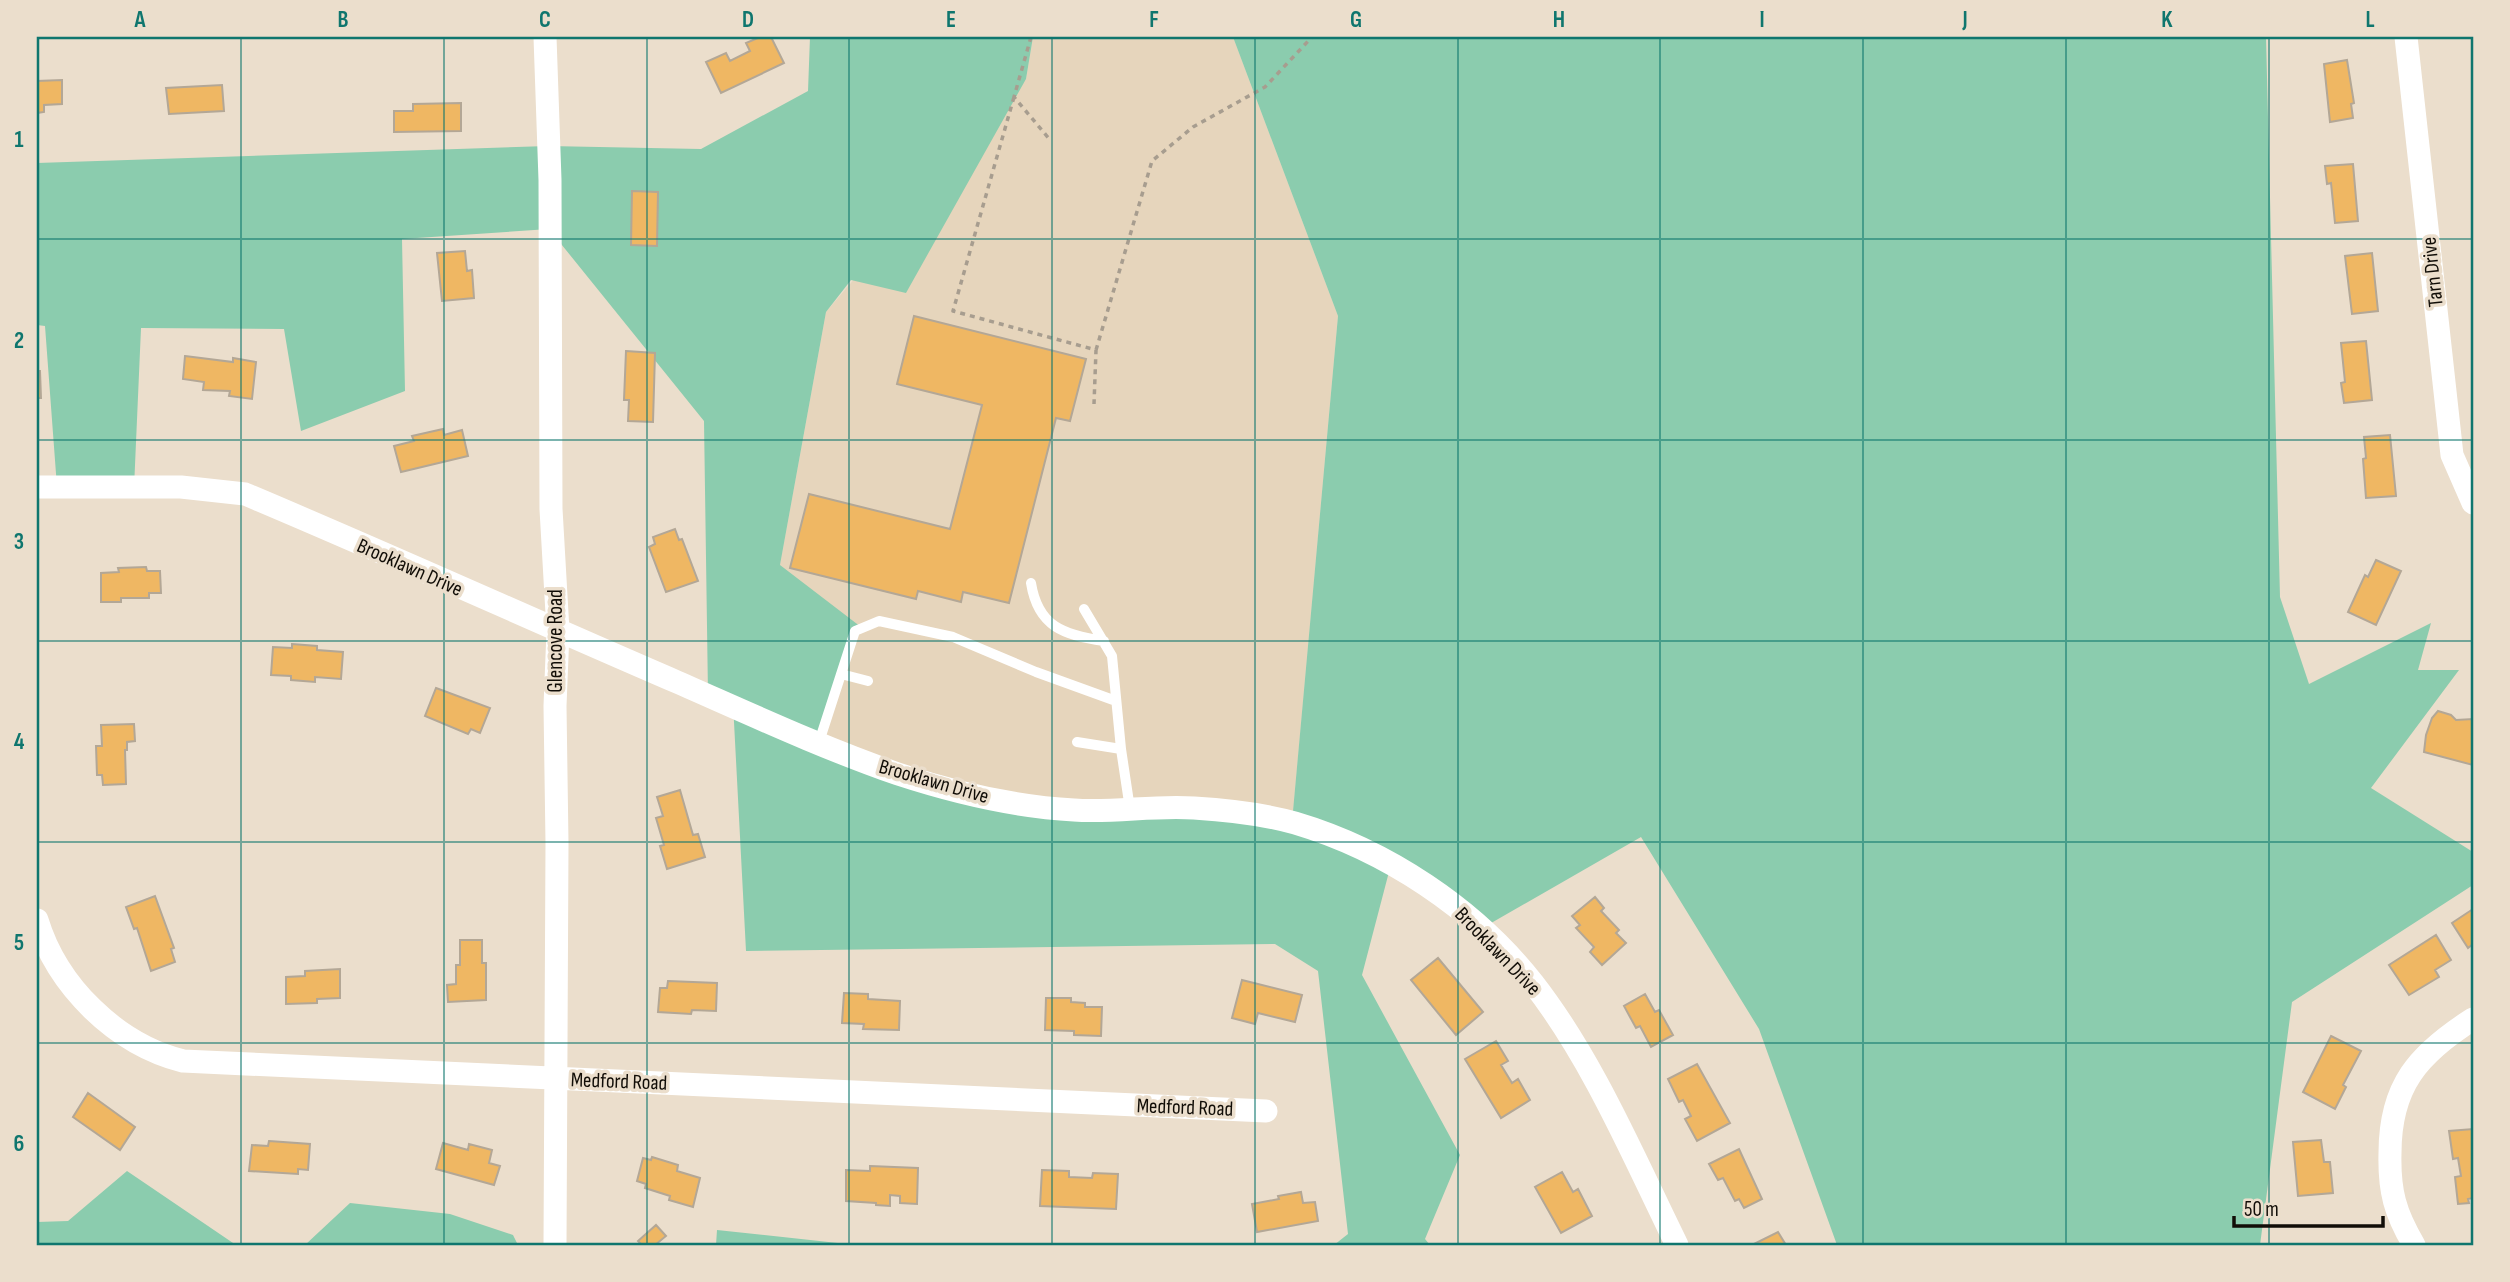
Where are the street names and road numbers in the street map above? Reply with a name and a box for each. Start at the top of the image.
street label: Tarn Drive [2416,236,2449,308]
street label: Brooklawn Drive [353,533,467,602]
street label: Glencove Road [543,589,568,693]
street label: Brooklawn Drive [876,754,992,809]
street label: Brooklawn Drive [1449,902,1546,1001]
street label: Medford Road [570,1067,668,1096]
street label: Medford Road [1136,1093,1234,1122]

